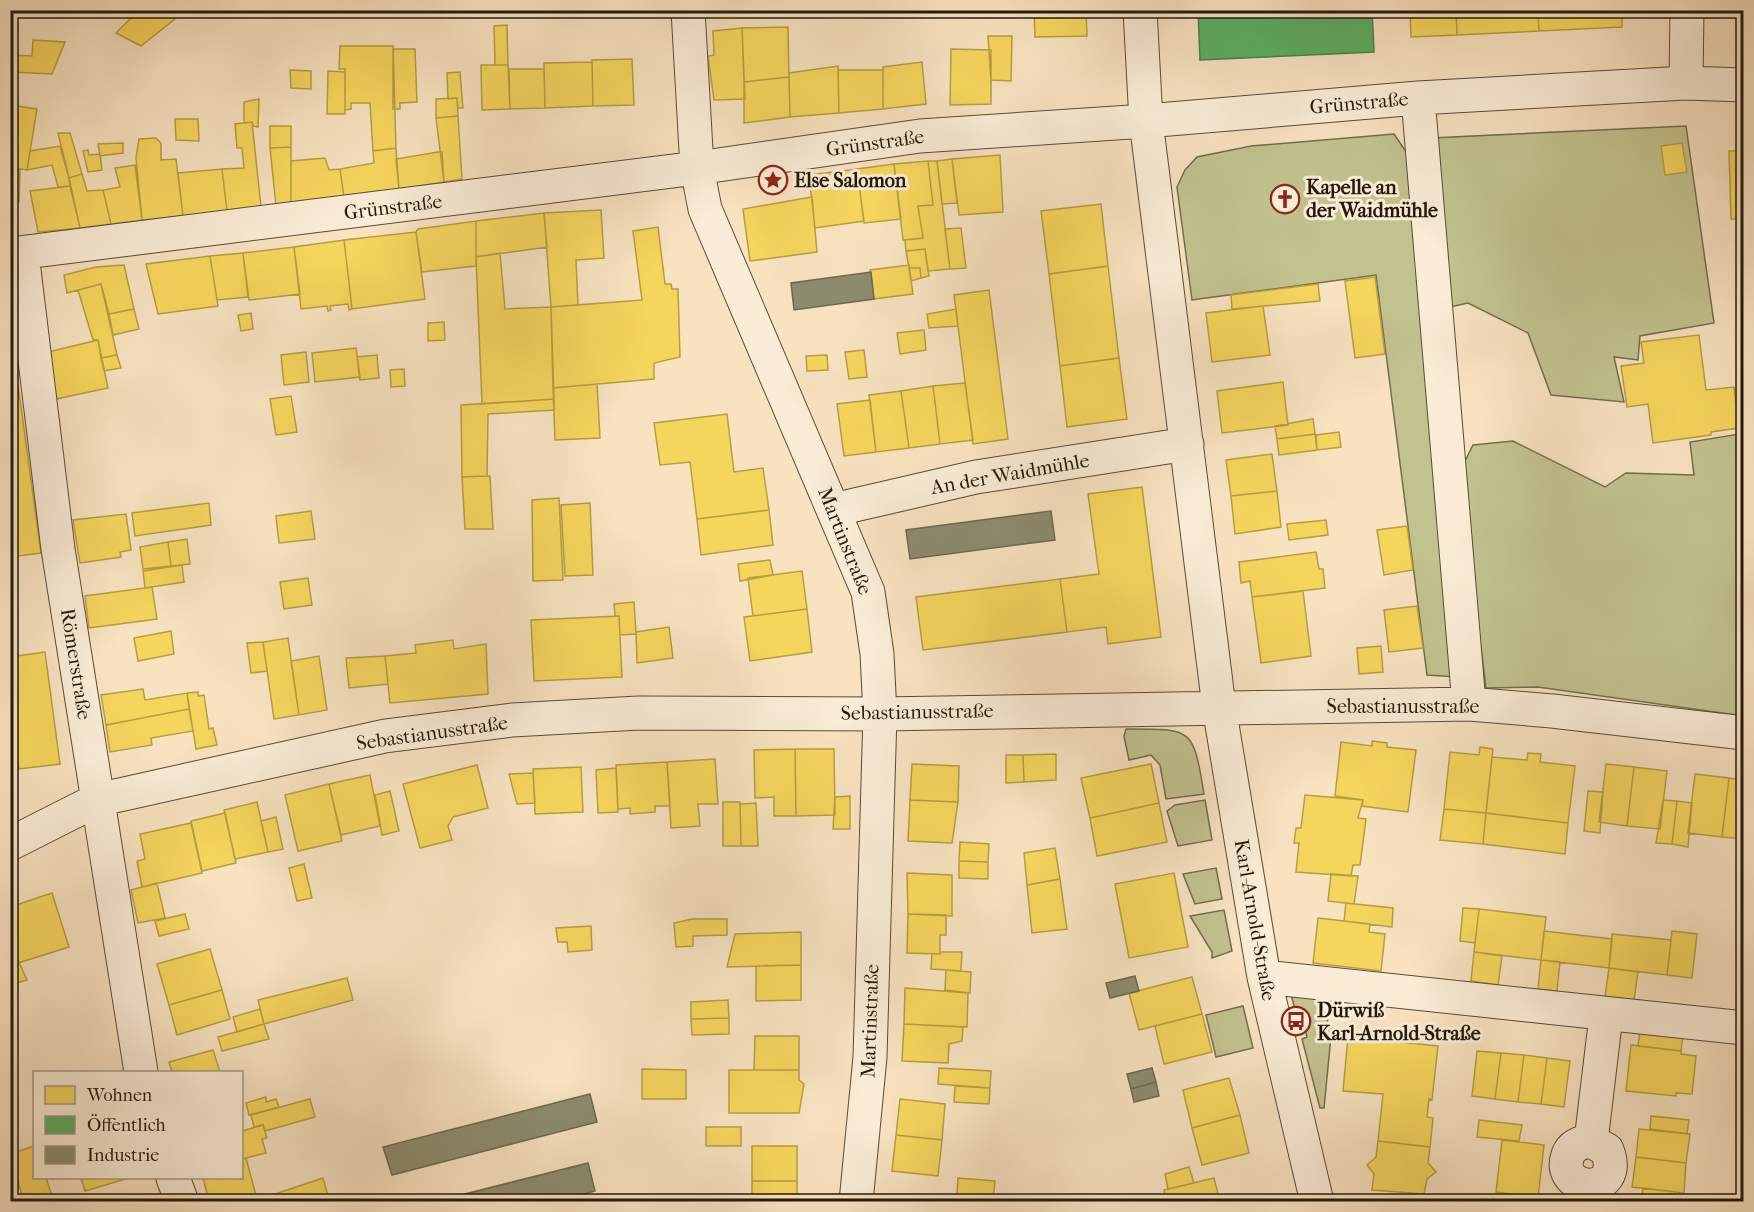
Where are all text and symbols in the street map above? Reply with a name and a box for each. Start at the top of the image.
street label: Grünstraße [1309,87,1409,119]
street label: Grünstraße [824,125,926,161]
place icon: Else Salomon [757,164,789,196]
place label: Else Salomon [794,169,907,192]
place label: Kapelle an der Waidmühle [1306,176,1438,222]
church icon: Kapelle an der Waidmühle [1269,183,1301,215]
street label: Grünstraße [343,190,444,224]
street label: An der Waidmühle [928,449,1091,499]
street label: Martinstraße [813,484,877,598]
street label: Römerstraße [56,607,96,721]
street label: Sebastianusstraße [1327,695,1480,718]
street label: Sebastianusstraße [840,699,994,725]
street label: Sebastianusstraße [355,711,509,755]
street label: Karl-Arnold-Straße [1229,837,1281,1003]
street label: Martinstraße [857,964,883,1078]
place label: Dürwiß Karl-Arnold-Straße [1317,999,1481,1045]
bus stop icon: Dürwiß Karl-Arnold-Straße [1280,1005,1312,1037]
legend [33,1071,243,1179]
text: Wohnen [86,1085,153,1106]
text: Öffentlich [87,1114,166,1136]
text: Industrie [87,1145,159,1166]

